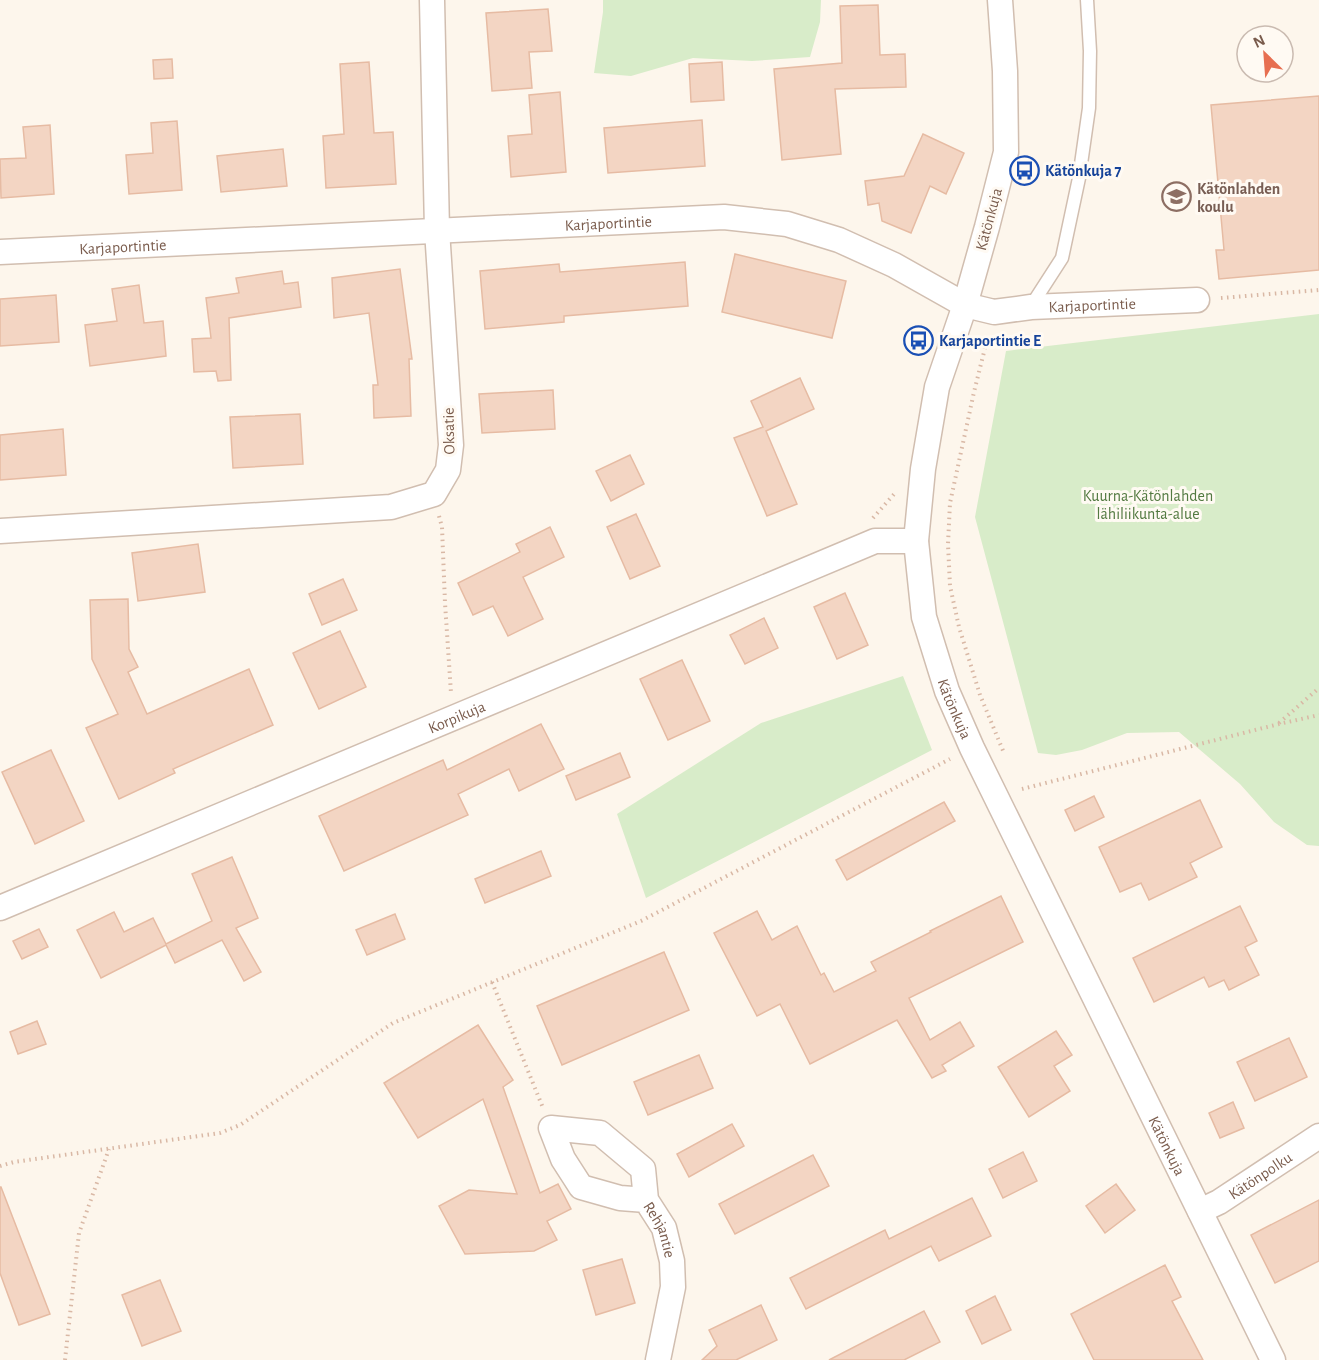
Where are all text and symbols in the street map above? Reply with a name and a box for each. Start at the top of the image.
north arrow [1235,24,1295,84]
text: N [1251,32,1268,51]
bus stop icon: Kätönkuja 7 [1008,154,1040,186]
place label: Kätönkuja 7 [1045,163,1121,180]
school or university icon: Kätönlahden koulu [1160,181,1192,213]
place label: Kätönlahden koulu [1197,181,1280,215]
street label: Kätönkuja [973,186,1006,252]
street label: Karjaportintie [564,213,652,234]
street label: Karjaportintie [79,237,167,257]
street label: Karjaportintie [1048,296,1136,315]
bus stop icon: Karjaportintie E [902,324,934,356]
place label: Karjaportintie E [939,333,1041,350]
street label: Oksatie [441,407,457,455]
park label: Kuurna-Kätönlahden lähiliikunta-alue [1083,488,1213,522]
street label: Kätönkuja [935,677,974,742]
street label: Korpikuja [426,698,488,737]
street label: Kätönkuja [1145,1114,1188,1178]
street label: Kätönpolku [1226,1149,1295,1202]
street label: Rehjantie [640,1199,678,1259]

